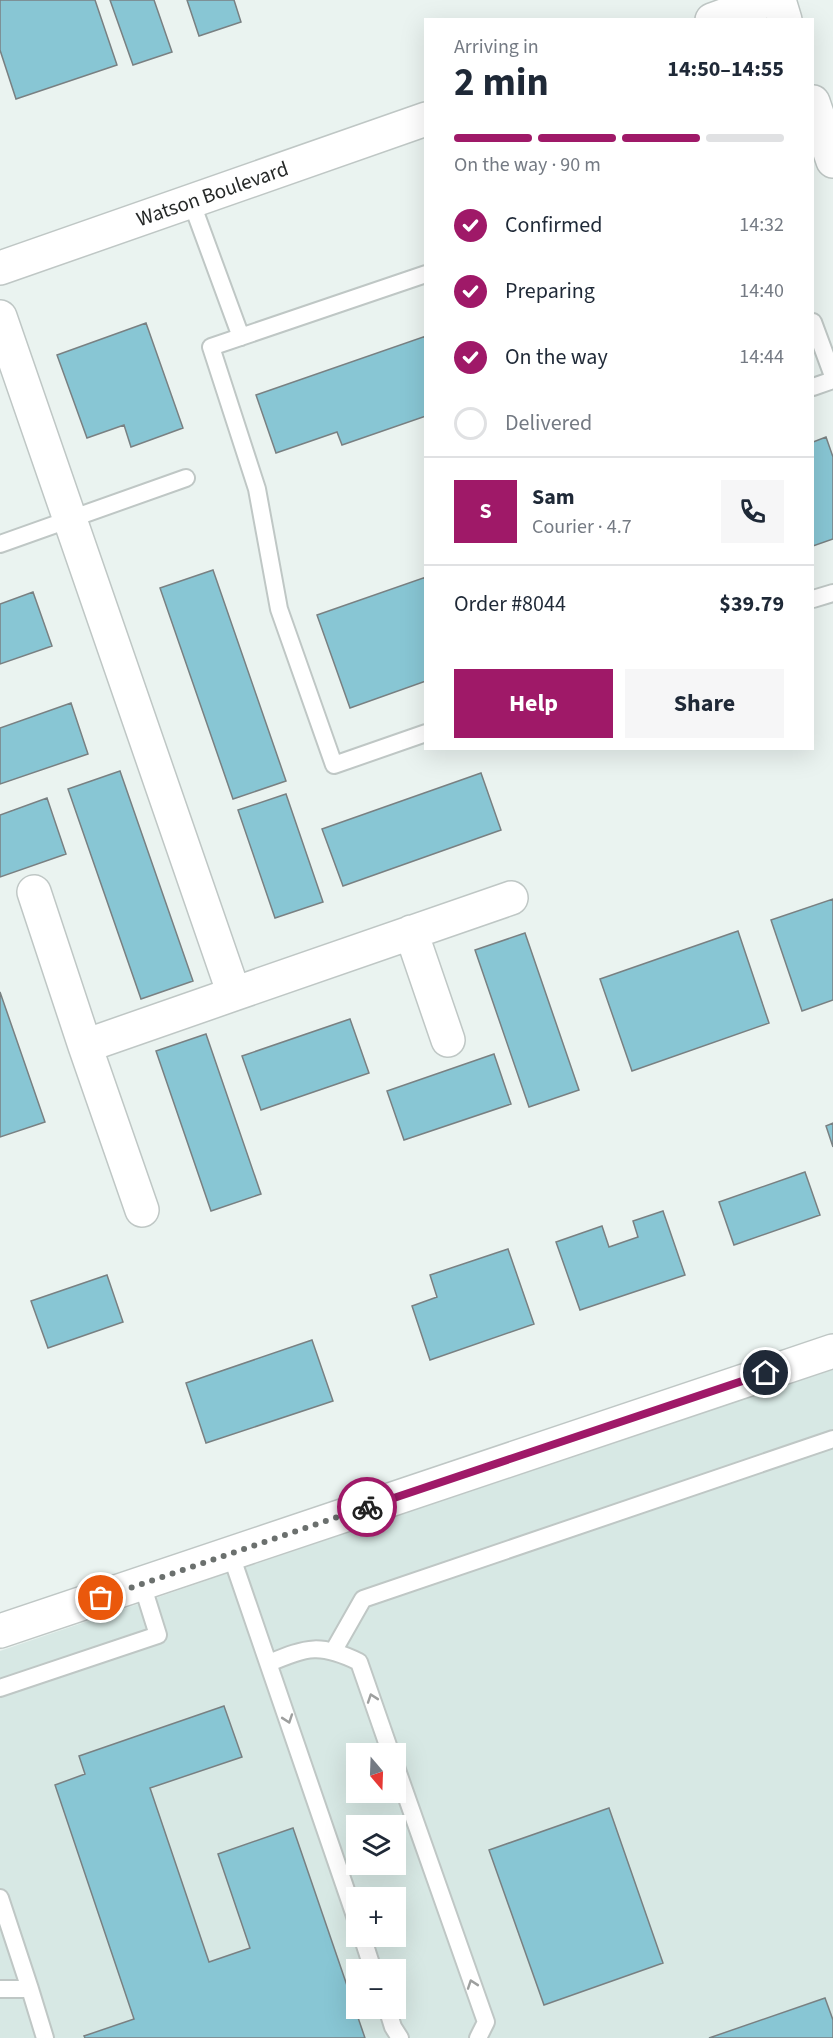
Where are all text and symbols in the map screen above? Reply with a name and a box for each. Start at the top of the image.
text: Arriving in [454,33,539,61]
text: 14:50–14:55 [667,53,784,85]
text: 2 min [454,55,549,111]
text: On the way · 90 m [454,151,601,179]
street label: Watson Boulevard [132,153,292,234]
icon: check [454,209,487,242]
text: Confirmed [505,209,602,241]
text: 14:32 [739,211,784,239]
icon: check [454,275,487,308]
text: Preparing [505,275,595,307]
text: 14:40 [739,277,784,305]
icon: check [454,341,487,374]
text: On the way [505,341,608,373]
text: 14:44 [739,343,784,371]
text: Delivered [505,407,592,439]
button: phone [721,480,784,543]
text: Sam [532,481,575,513]
text: S [479,495,492,527]
text: Courier · 4.7 [532,513,632,541]
text: Order #8044 [454,588,566,620]
text: $39.79 [719,588,784,620]
button: Help [454,669,613,738]
button: Share [625,669,784,738]
pin [740,1347,791,1398]
icon: home [749,1356,782,1389]
courier [337,1477,397,1537]
icon: bike [351,1491,384,1524]
pin [75,1572,126,1623]
icon: bag [84,1581,117,1614]
one-way arrow [366,1693,379,1704]
one-way arrow [281,1713,293,1724]
north arrow [346,1743,406,1803]
map controls [346,1743,406,2019]
button: layers [346,1815,406,1875]
button: + [346,1887,406,1947]
button: − [346,1959,406,2019]
one-way arrow [467,1979,480,1990]

